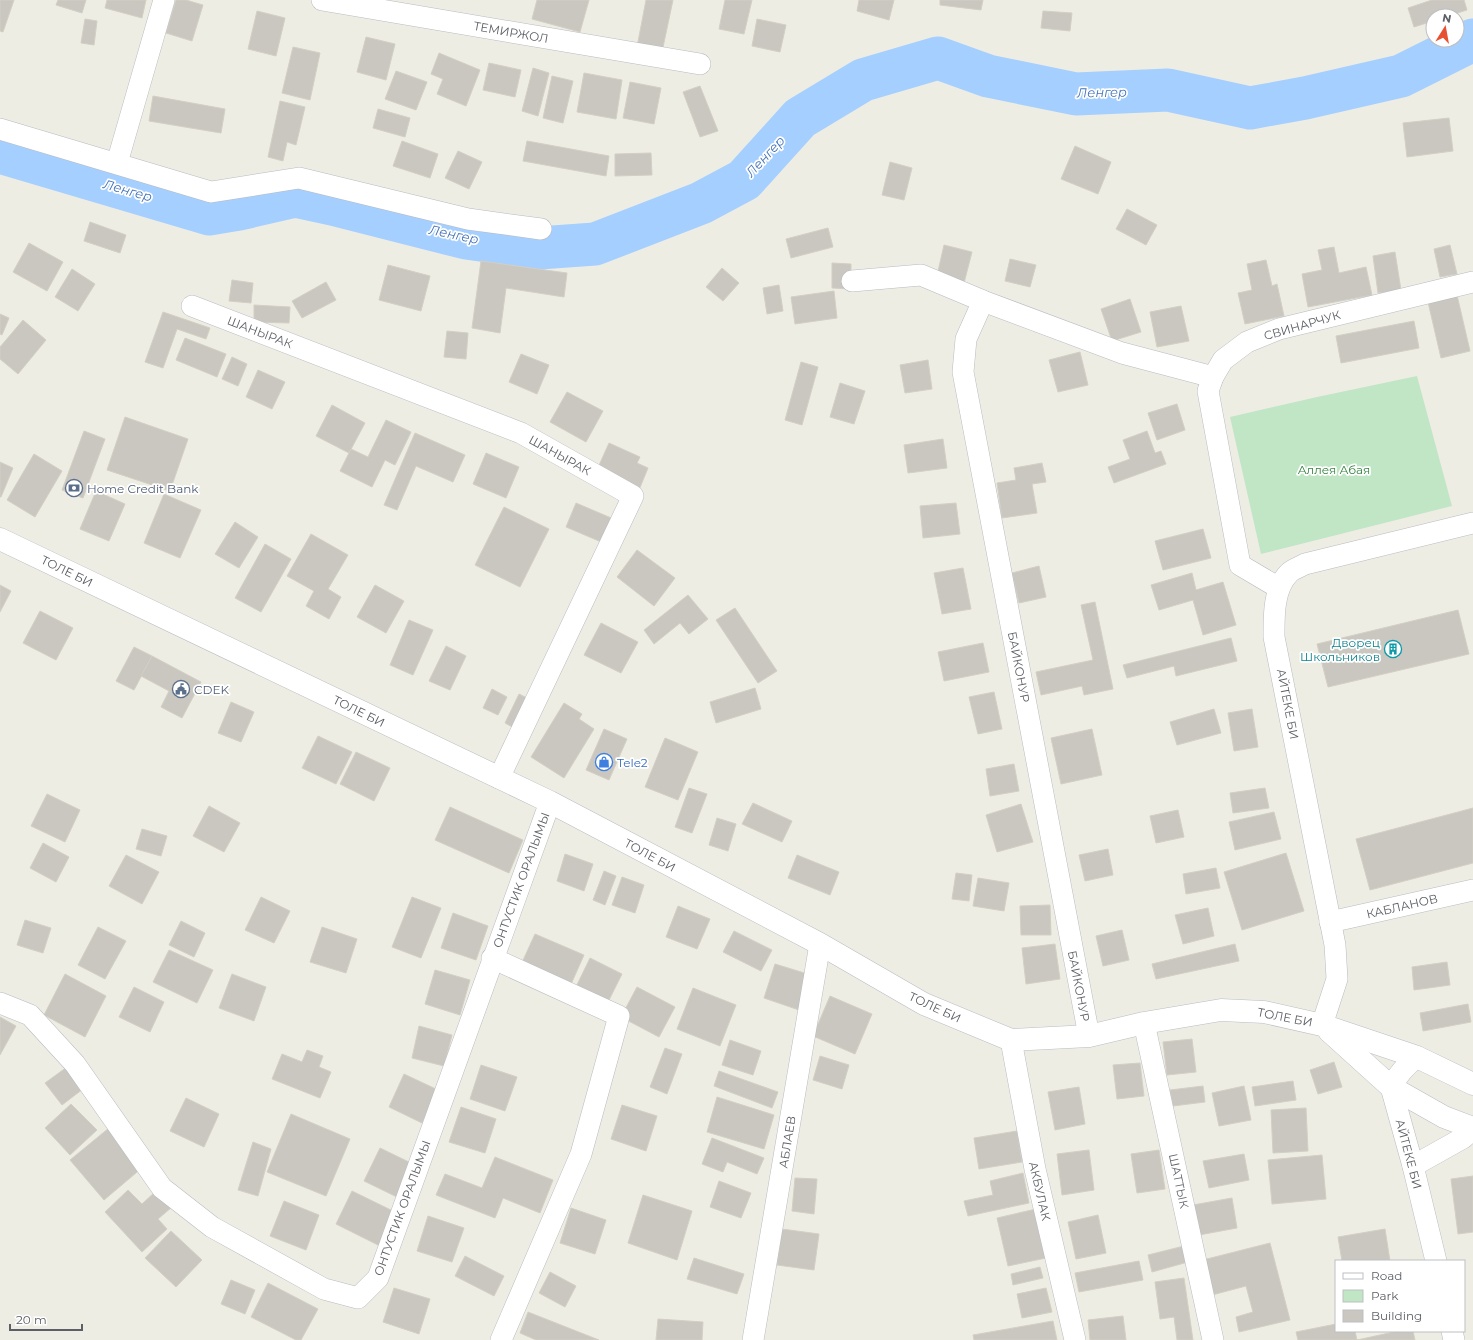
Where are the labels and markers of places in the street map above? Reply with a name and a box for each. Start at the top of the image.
bank icon: Home Credit Bank [64,478,84,498]
place label: Home Credit Bank [87,481,199,496]
place label: Дворец Школьников [1300,635,1380,664]
building icon: Дворец Школьников [1383,639,1403,659]
public building icon: CDEK [171,679,191,699]
place label: CDEK [194,682,229,697]
shop icon: Tele2 [594,752,614,772]
place label: Tele2 [617,755,648,770]

